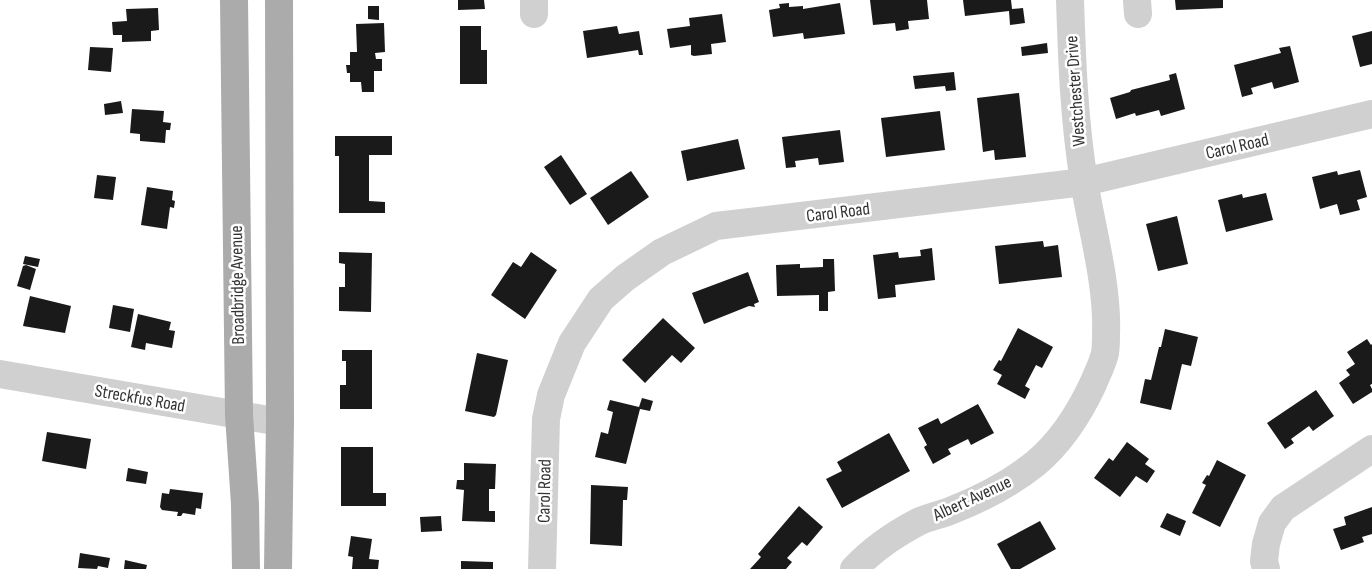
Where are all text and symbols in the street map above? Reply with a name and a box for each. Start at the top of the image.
street label: Westchester Drive [1061,35,1090,147]
street label: Carol Road [1204,129,1271,164]
street label: Carol Road [805,198,871,227]
street label: Broadbridge Avenue [226,225,249,345]
street label: Streckfus Road [93,380,187,417]
street label: Carol Road [533,459,556,523]
street label: Albert Avenue [929,471,1015,526]

